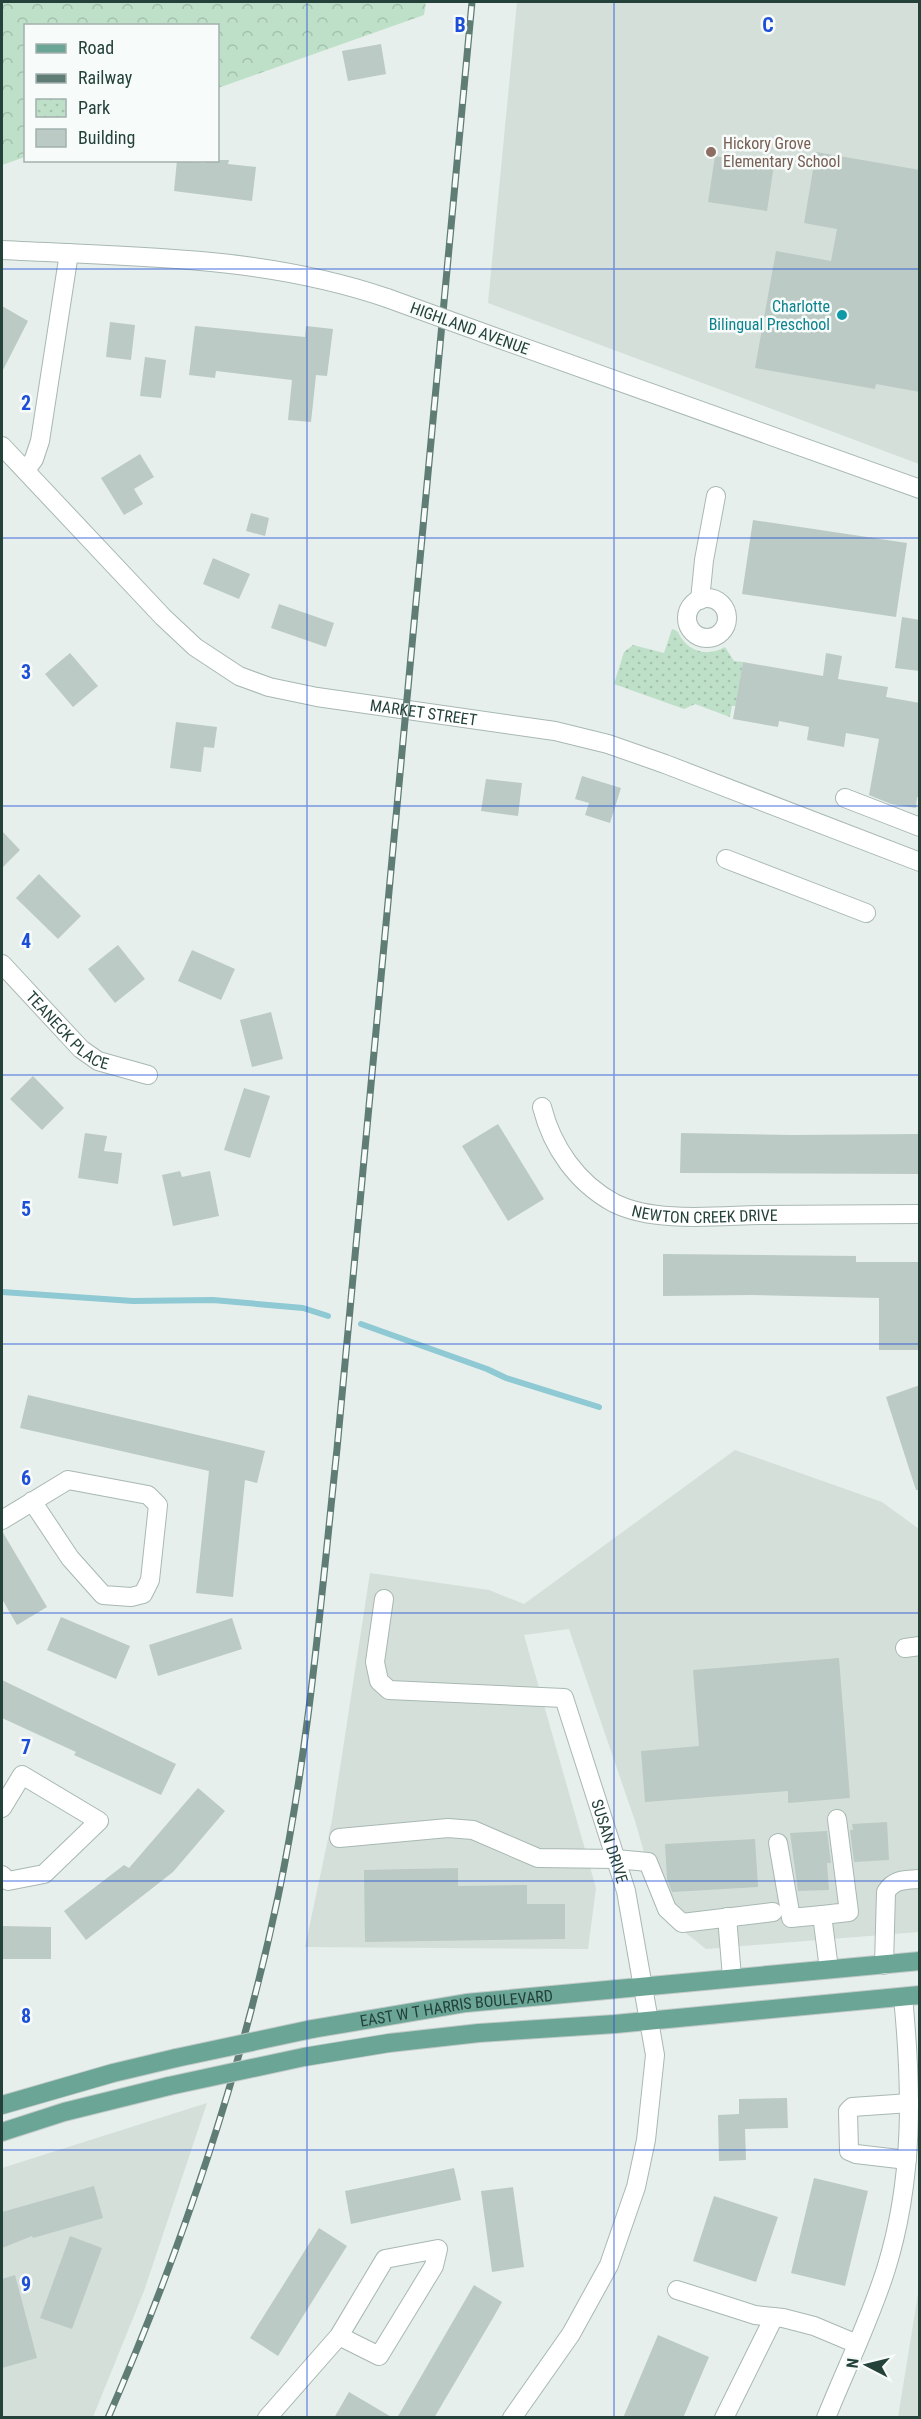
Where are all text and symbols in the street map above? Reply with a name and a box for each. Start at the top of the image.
text: B [454,13,466,37]
text: C [762,13,774,37]
legend [24,24,219,162]
text: Road [78,37,114,58]
text: Railway [78,67,133,88]
text: Park [78,97,110,118]
text: Building [78,127,135,148]
place label: Hickory Grove Elementary School [723,134,840,171]
marker: Hickory Grove Elementary School [704,145,718,159]
place label: Charlotte Bilingual Preschool [709,297,830,334]
street label: HIGHLAND AVENUE [408,298,532,359]
marker: Charlotte Bilingual Preschool [835,308,849,322]
text: 2 [21,391,31,415]
text: 3 [21,660,31,684]
street label: MARKET STREET [369,696,478,730]
text: 4 [21,929,31,953]
street label: TEANECK PLACE [22,987,111,1074]
text: 5 [21,1197,31,1221]
street label: NEWTON CREEK DRIVE [630,1201,778,1227]
text: 6 [21,1466,31,1490]
text: 7 [21,1735,31,1759]
street label: SUSAN DRIVE [587,1797,632,1886]
street label: EAST W T HARRIS BOULEVARD [358,1986,554,2031]
text: 8 [21,2004,31,2028]
text: 9 [21,2272,31,2296]
north arrow [837,2335,897,2395]
text: N [843,2357,863,2369]

